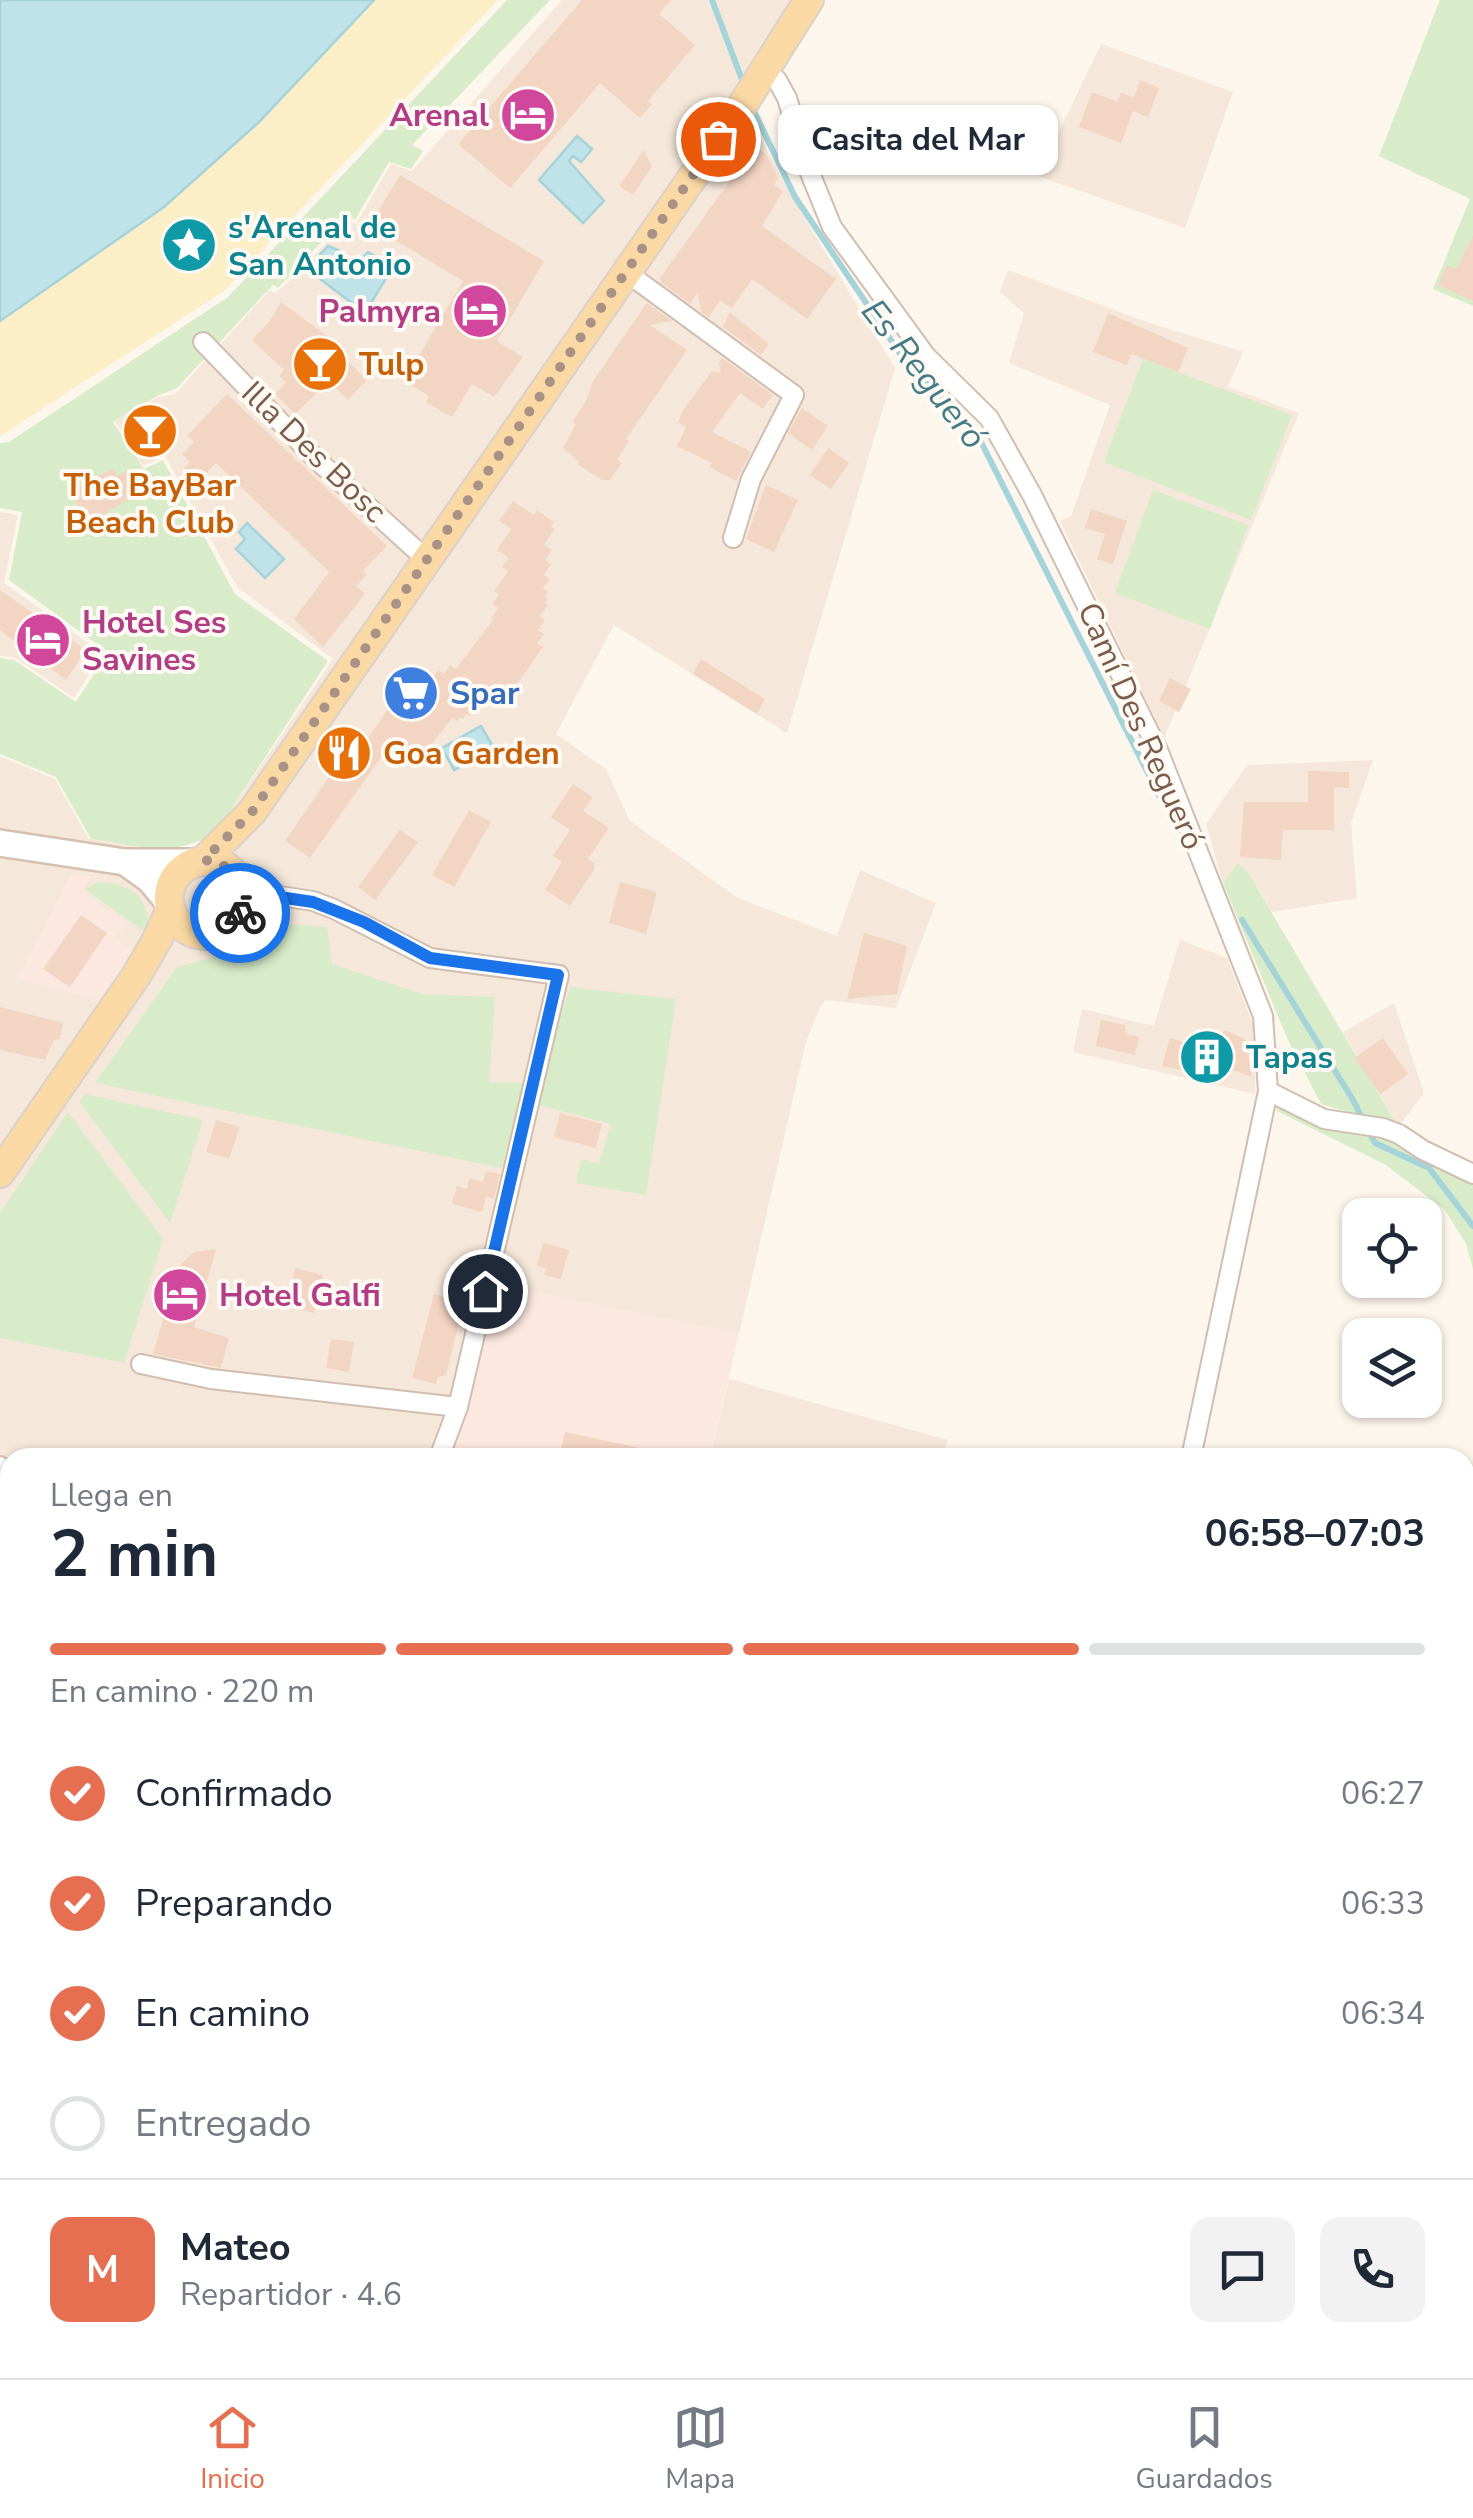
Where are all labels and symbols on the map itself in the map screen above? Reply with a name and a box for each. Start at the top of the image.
hotel icon: Arenal [498,85,558,145]
place label: Arenal [389,94,489,137]
pin [676,97,761,182]
callout: Casita del Mar [778,104,1058,174]
place label: s'Arenal de San Antonio [228,206,411,286]
place icon: s'Arenal de San Antonio [159,215,219,275]
hotel icon: Palmyra [450,281,510,341]
water label: Es Regueró [851,289,997,459]
place label: Palmyra [319,290,441,333]
bar icon: Tulp [290,334,350,394]
place label: Tulp [359,343,424,386]
street label: Illa Des Bosc [232,372,396,532]
bar icon: The BayBar Beach Club [120,401,180,461]
place label: The BayBar Beach Club [64,464,237,544]
street label: Camí Des Regueró [1067,596,1215,856]
place label: Hotel Ses Savines [82,601,226,681]
hotel icon: Hotel Ses Savines [13,610,73,670]
supermarket icon: Spar [381,663,441,723]
place label: Spar [450,672,520,715]
restaurant icon: Goa Garden [314,723,374,783]
place label: Goa Garden [383,732,560,775]
courier [190,863,290,963]
building icon: Tapas [1177,1027,1237,1087]
place label: Tapas [1246,1036,1333,1079]
pin [443,1249,528,1334]
hotel icon: Hotel Galfi [150,1265,210,1325]
place label: Hotel Galfi [219,1274,381,1317]

